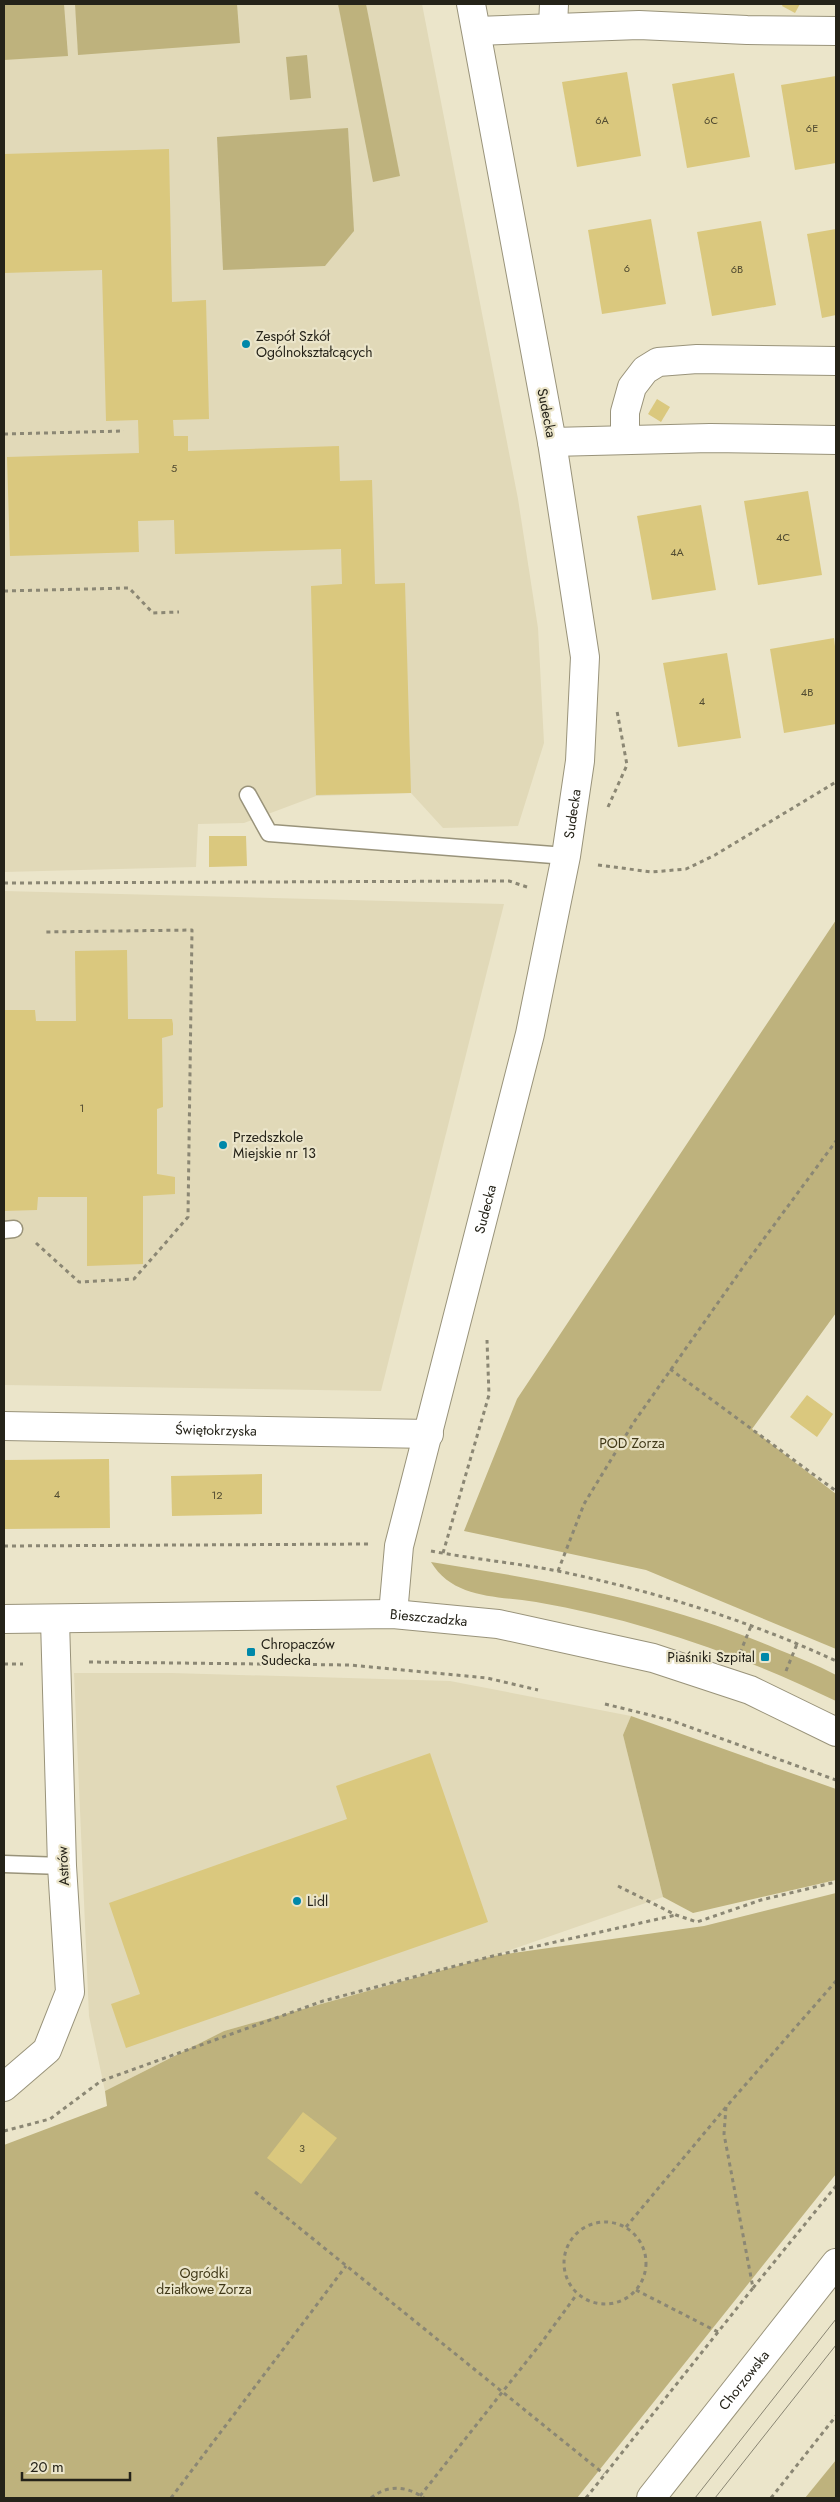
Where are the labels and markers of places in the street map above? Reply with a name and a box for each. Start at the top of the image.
place label: Zespół Szkół Ogólnokształcących [256,326,373,362]
marker: Zespół Szkół Ogólnokształcących [240,338,252,350]
place label: Przedszkole Miejskie nr 13 [233,1127,316,1163]
marker: Przedszkole Miejskie nr 13 [217,1139,229,1151]
place label: Chropaczów Sudecka [261,1634,335,1670]
marker: Chropaczów Sudecka [245,1646,257,1658]
place label: Piaśniki Szpital [667,1647,755,1667]
marker: Piaśniki Szpital [759,1651,771,1663]
place label: Lidl [307,1891,328,1911]
marker: Lidl [291,1895,303,1907]

